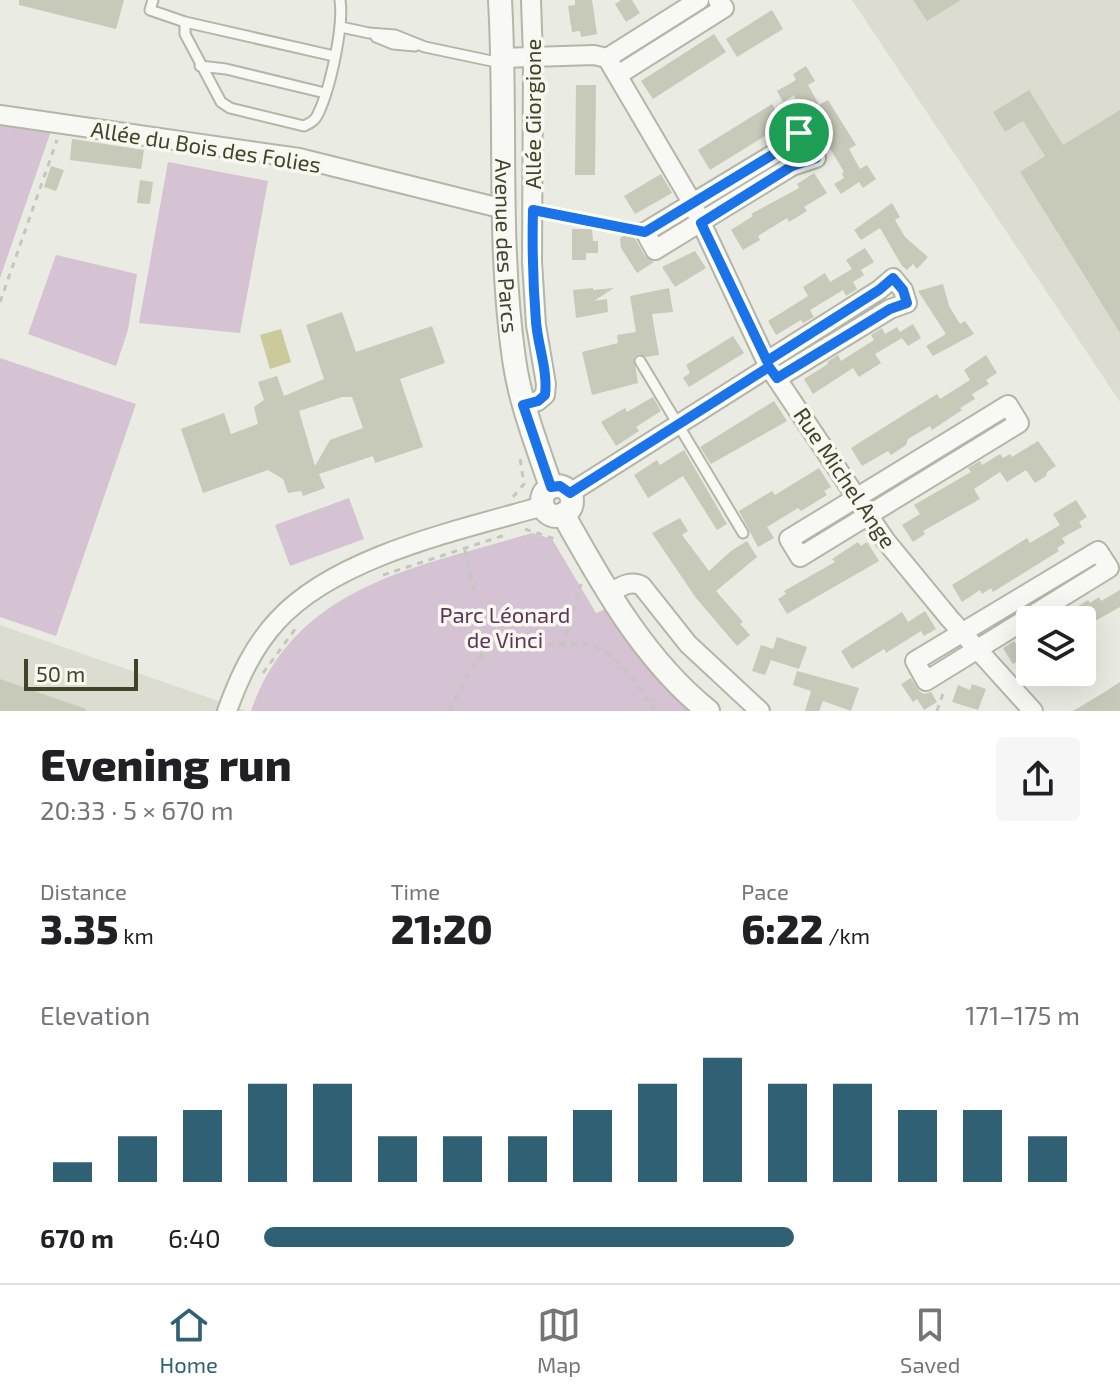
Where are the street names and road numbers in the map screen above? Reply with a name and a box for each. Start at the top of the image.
street label: Allée Giorgione [519,39,545,189]
street label: Allée du Bois des Folies [89,115,323,177]
street label: Avenue des Parcs [491,159,525,334]
street label: Rue Michel Ange [789,402,902,553]

